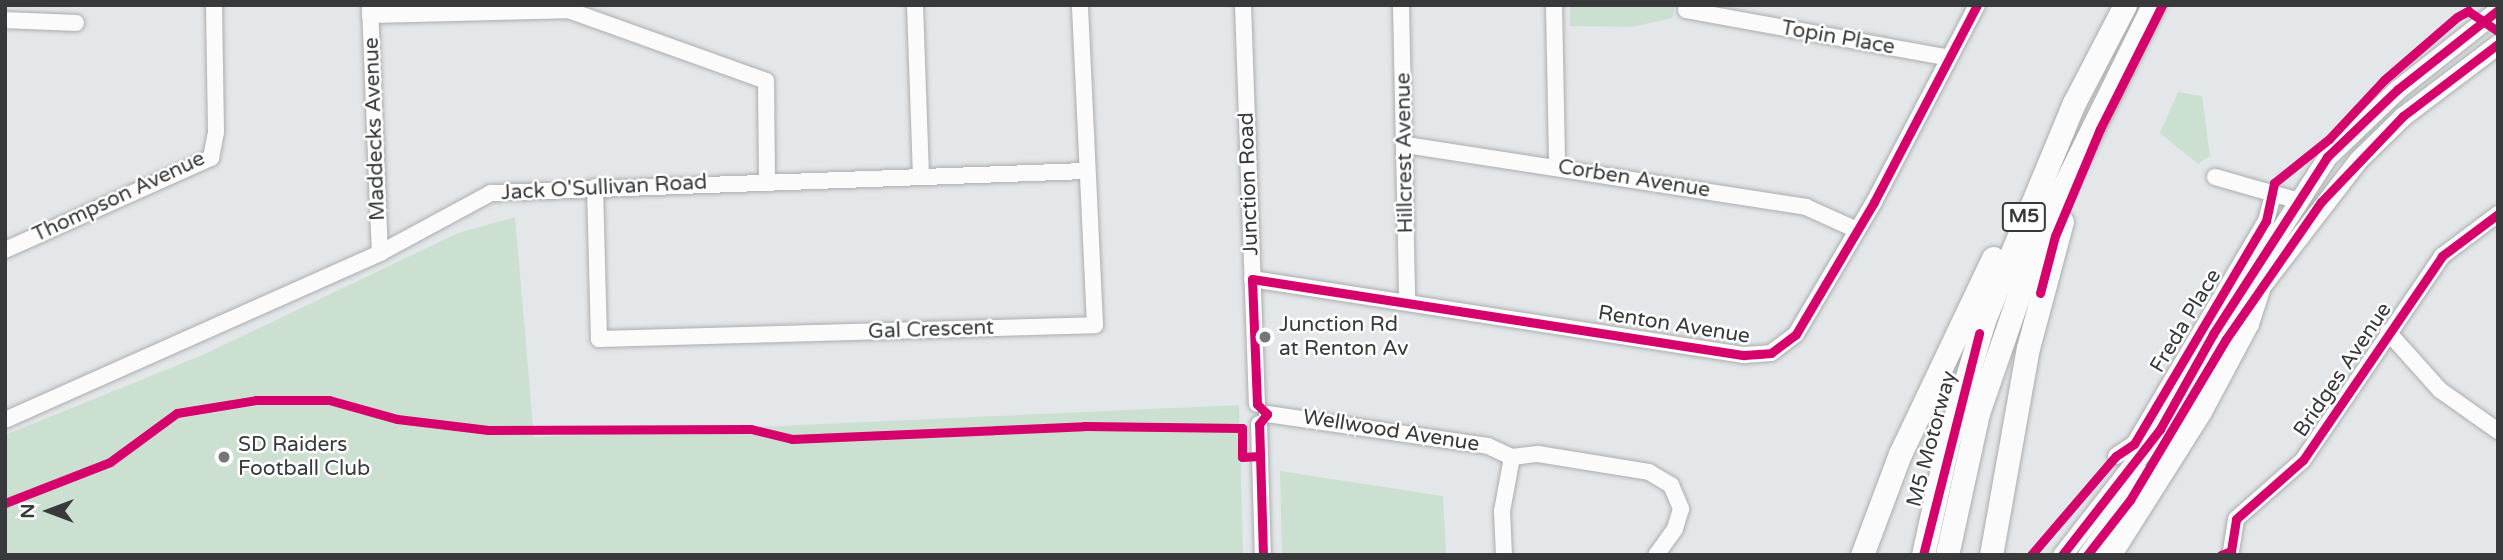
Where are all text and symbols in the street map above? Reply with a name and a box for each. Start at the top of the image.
street label: Topin Place [1779,16,1897,60]
street label: Maddecks Avenue [359,37,391,221]
street label: Hillcrest Avenue [1391,72,1419,234]
street label: Junction Road [1234,112,1264,256]
street label: Thompson Avenue [29,146,209,248]
street label: Corben Avenue [1556,155,1712,203]
street label: Jack O'Sullivan Road [500,170,708,206]
road number: M5 [2001,202,2047,232]
street label: Freda Place [2145,265,2227,377]
street label: Bridges Avenue [2289,298,2397,442]
street label: Renton Avenue [1596,301,1752,349]
place label: Junction Rd at Renton Av [1279,312,1408,362]
street label: Gal Crescent [868,315,994,345]
marker: Junction Rd at Renton Av [1257,329,1273,345]
street label: M5 Motorway [1902,368,1962,510]
street label: Wellwood Avenue [1301,405,1481,457]
place label: SD Raiders Football Club [238,432,370,482]
marker: SD Raiders Football Club [216,449,232,465]
north arrow [14,476,84,546]
text: N [17,503,39,519]

